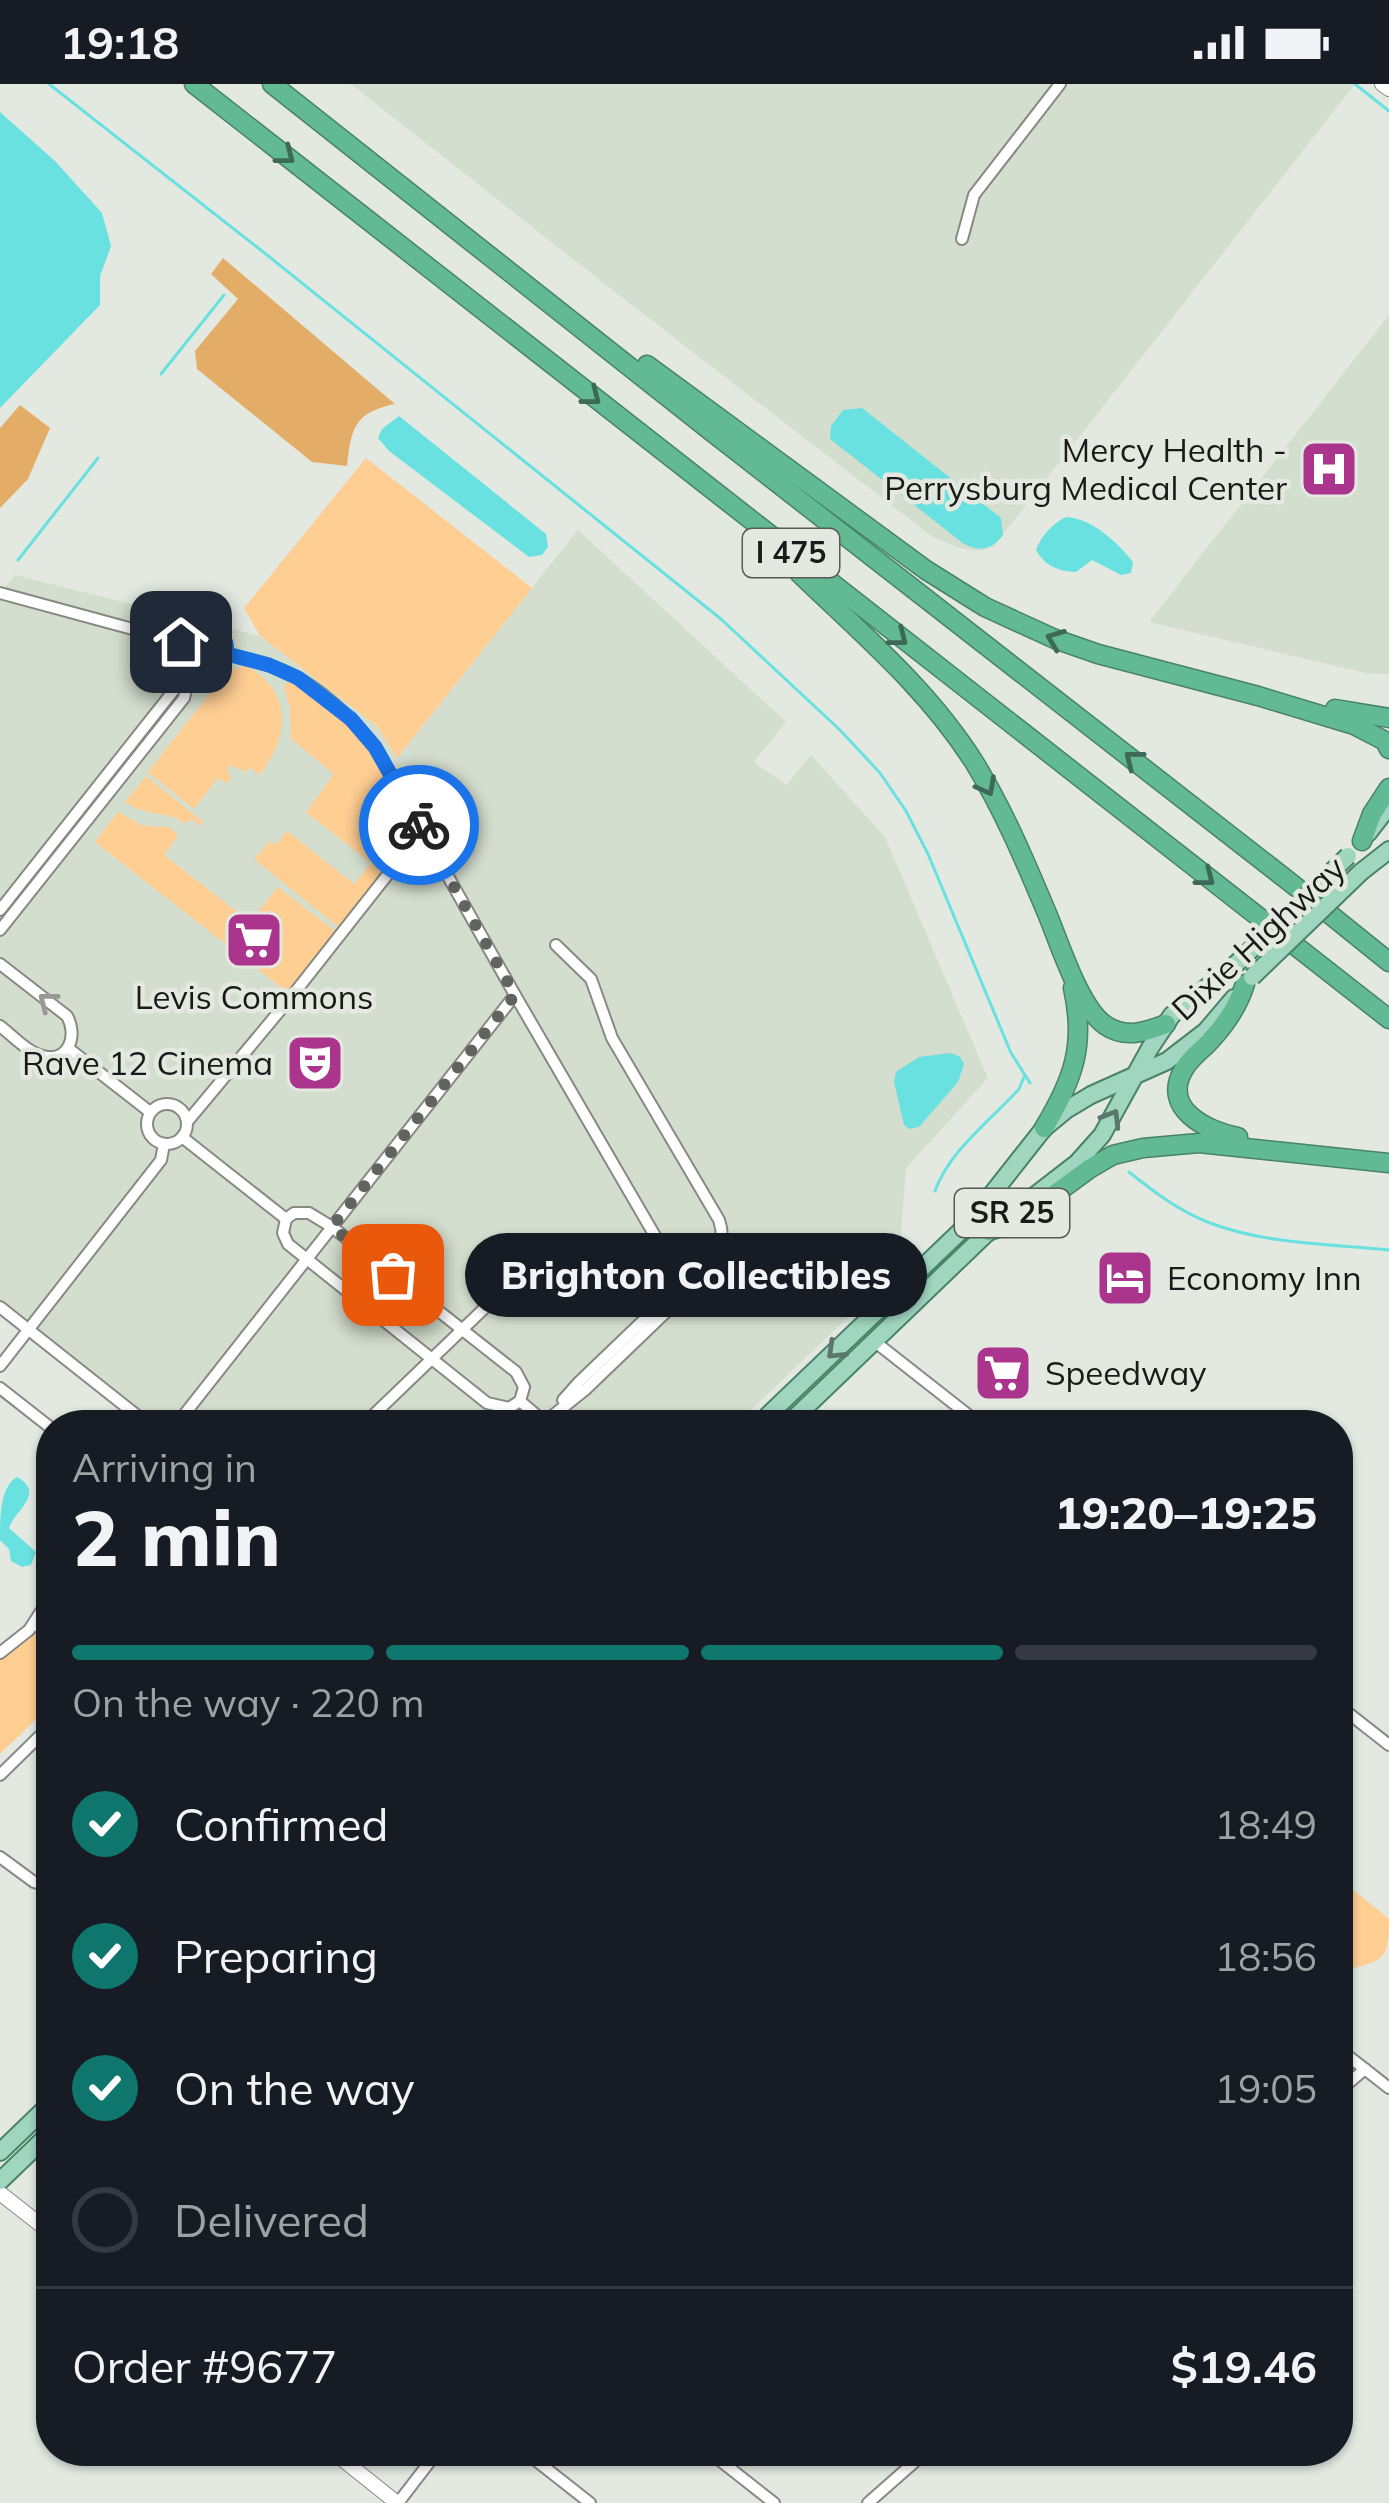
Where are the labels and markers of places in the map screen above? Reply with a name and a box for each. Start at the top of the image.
place label: Mercy Health - Perrysburg Medical Center [884,429,1287,508]
hospital icon: Mercy Health - Perrysburg Medical Center [1298,438,1360,500]
pin [130,591,232,693]
supermarket icon: Levis Commons [223,909,285,971]
place label: Levis Commons [135,976,373,1017]
theatre icon: Rave 12 Cinema [284,1032,346,1094]
place label: Rave 12 Cinema [22,1042,273,1083]
pin [342,1224,444,1326]
callout: Brighton Collectibles [465,1233,927,1317]
hotel icon: Economy Inn [1094,1247,1156,1309]
place label: Economy Inn [1167,1257,1361,1298]
supermarket icon: Speedway [972,1342,1034,1404]
place label: Speedway [1045,1352,1207,1393]

